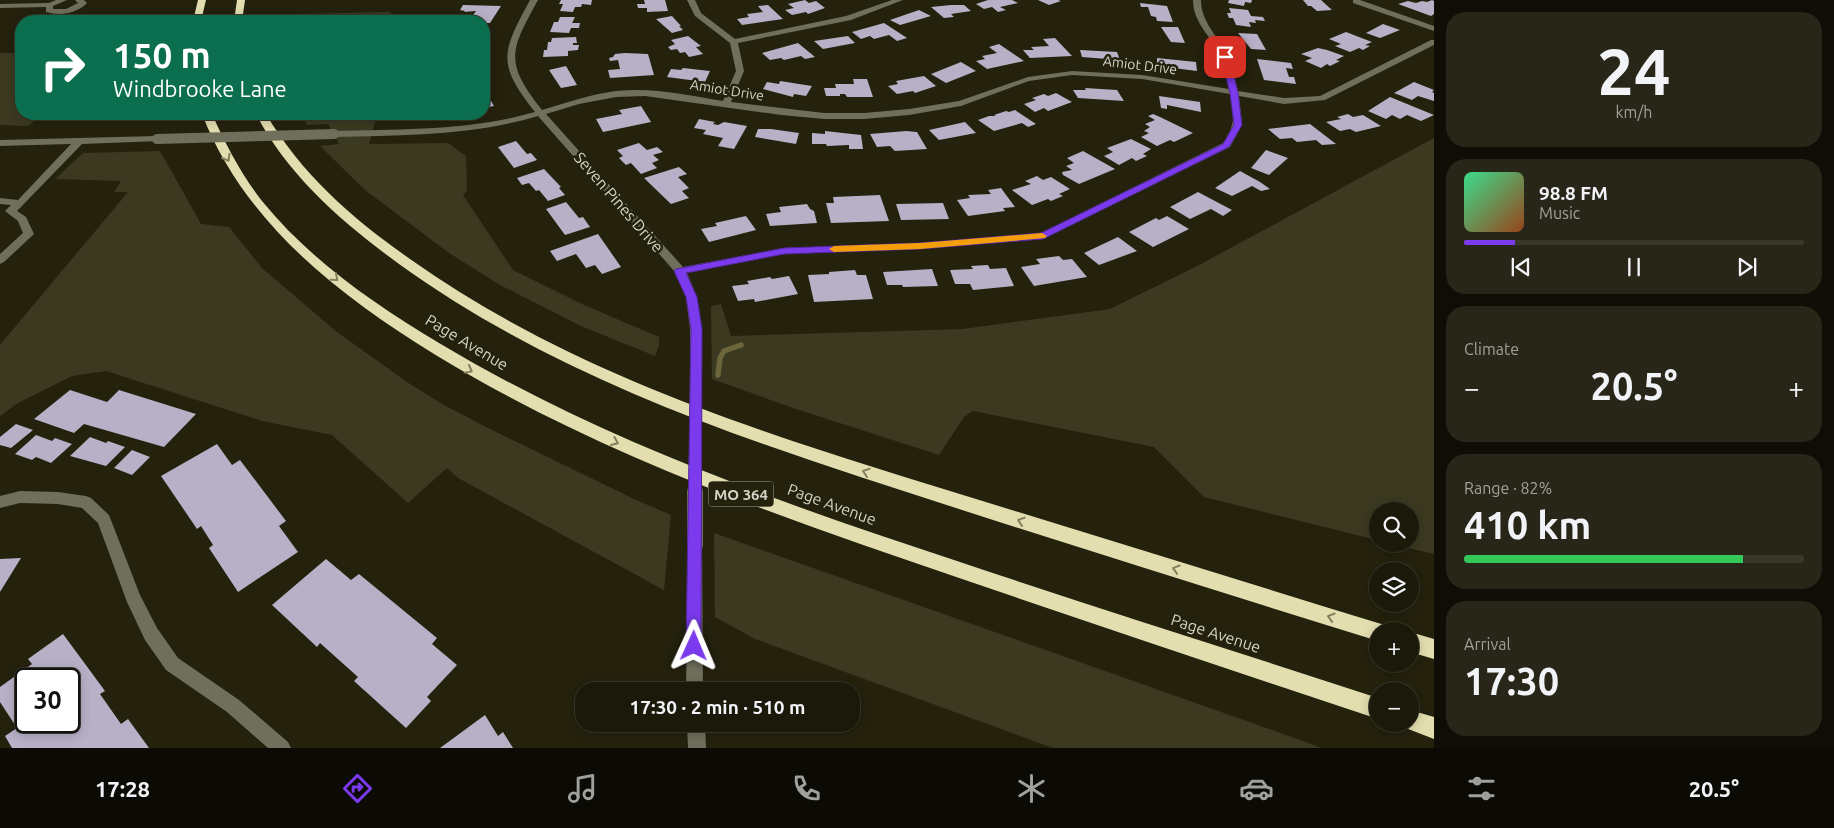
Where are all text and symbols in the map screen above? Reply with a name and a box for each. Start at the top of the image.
text: 24 [1597,34,1671,107]
icon: right [30,35,95,100]
text: 150 m [113,35,211,75]
pin [1204,36,1246,78]
icon: arrive [1211,43,1239,71]
street label: Amiot Drive [1102,53,1178,77]
text: Windbrooke Lane [113,76,287,101]
street label: Amiot Drive [689,76,765,104]
text: km/h [1616,103,1652,121]
street label: Seven Pines Drive [571,148,667,256]
one-way arrow [221,152,231,161]
text: 98.8 FM [1539,182,1608,204]
text: Music [1539,204,1580,222]
icon: previous [1507,253,1535,281]
icon: pause [1620,253,1648,281]
icon: next [1733,253,1761,281]
one-way arrow [329,273,338,281]
street label: Page Avenue [422,310,512,374]
text: Climate [1464,340,1519,358]
one-way arrow [464,363,473,373]
text: 20.5° [1590,365,1678,407]
text: − [1464,372,1480,403]
text: + [1788,372,1804,403]
one-way arrow [610,436,619,446]
one-way arrow [862,467,870,477]
text: Range · 82% [1464,479,1552,497]
street label: Page Avenue [785,480,879,528]
road number: MO 364 [708,482,774,506]
map controls [1369,502,1419,732]
button: search [1369,502,1419,552]
text: 410 km [1464,504,1591,546]
one-way arrow [1017,517,1025,527]
button: layers [1369,562,1419,612]
one-way arrow [1172,565,1180,575]
street label: Page Avenue [1169,610,1263,656]
one-way arrow [1327,613,1336,623]
position arrow [667,619,719,671]
button: + [1369,622,1419,672]
text: Arrival [1464,635,1511,653]
text: 17:30 [1464,660,1559,702]
speed limit sign: 30 [15,668,80,733]
button: − [1369,682,1419,732]
text: 17:30 · 2 min · 510 m [630,696,805,718]
icon: directions [340,771,375,806]
icon: music [565,771,600,806]
icon: phone [789,771,824,806]
icon: climate [1014,771,1049,806]
icon: car [1239,771,1274,806]
icon: filters [1464,771,1499,806]
text: 17:28 [95,776,150,801]
text: 20.5° [1689,776,1739,801]

